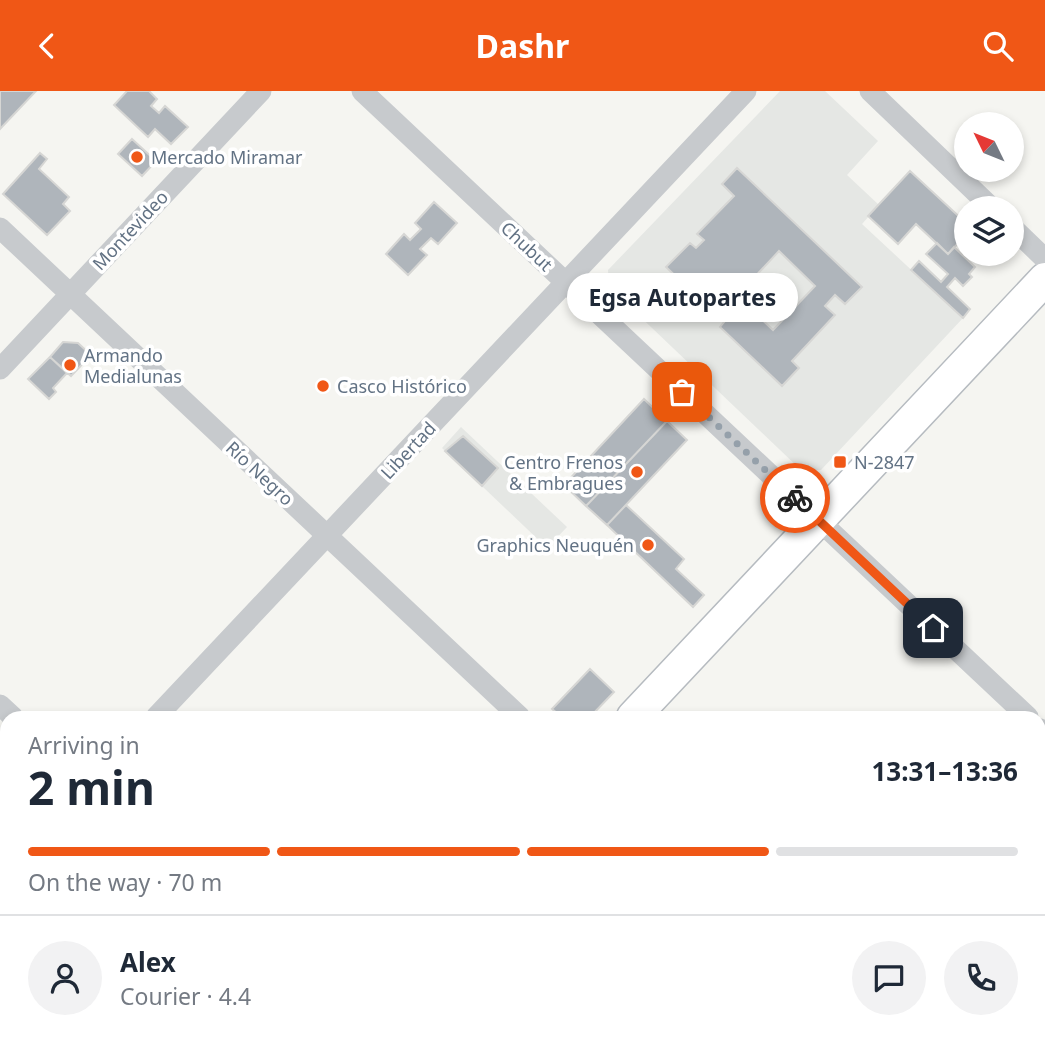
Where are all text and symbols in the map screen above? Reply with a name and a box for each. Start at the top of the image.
text: Dashr [476,24,569,67]
icon: back [28,27,66,65]
icon: search [979,27,1017,65]
north arrow [954,112,1024,182]
map controls [954,112,1024,266]
place label: Mercado Miramar [151,145,303,169]
marker: Mercado Miramar [129,149,145,165]
street label: Montevideo [87,185,173,275]
button: layers [954,196,1024,266]
street label: Chubut [496,216,558,276]
callout: Egsa Autopartes [566,273,798,322]
text: Egsa Autopartes [589,281,776,313]
place label: Armando Medialunas [84,343,182,388]
marker: Armando Medialunas [62,357,78,373]
pin [652,362,712,422]
icon: bag [663,373,701,411]
place label: Casco Histórico [337,374,467,398]
marker: Casco Histórico [315,378,331,394]
street label: Libertad [375,416,441,484]
street label: Río Negro [221,435,299,511]
place label: Centro Frenos & Embragues [504,450,623,495]
place label: N-2847 [854,450,915,474]
marker: N-2847 [832,454,848,470]
courier [760,463,830,533]
marker: Centro Frenos & Embragues [629,464,645,480]
icon: bike [776,479,814,517]
place label: Graphics Neuquén [477,533,634,557]
marker: Graphics Neuquén [640,537,656,553]
pin [903,598,963,658]
icon: home [914,609,952,647]
text: Arriving in [28,729,140,761]
text: 13:31–13:36 [871,753,1018,789]
text: 2 min [28,756,155,818]
text: On the way · 70 m [28,866,222,898]
button: person [28,941,102,1015]
button: chat [852,941,926,1015]
button: phone [944,941,1018,1015]
text: Alex [120,944,176,980]
text: Courier · 4.4 [120,980,251,1012]

